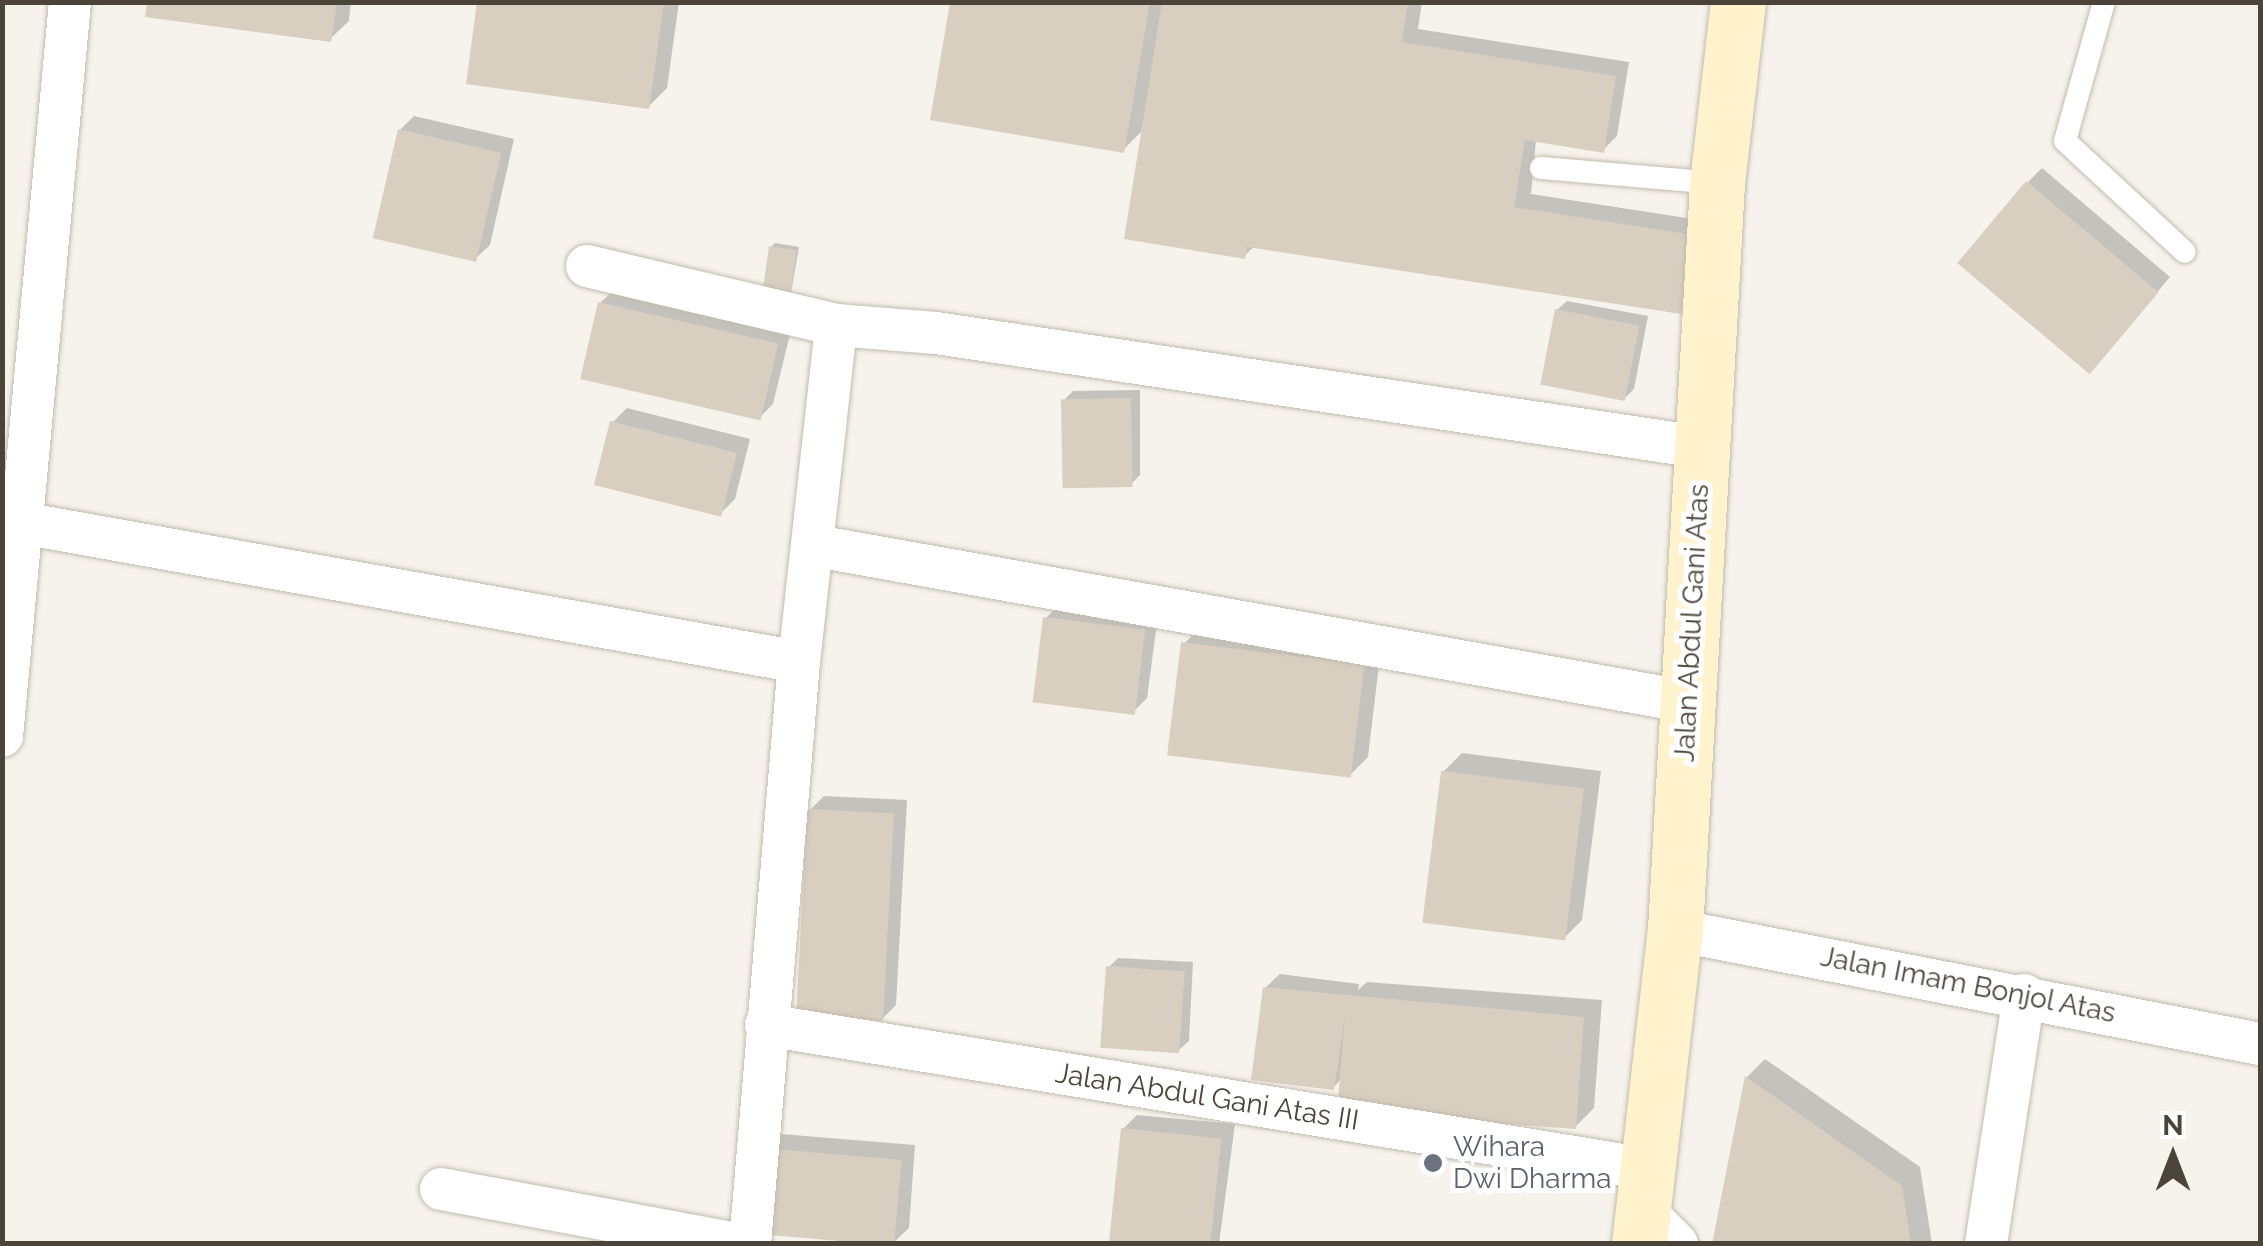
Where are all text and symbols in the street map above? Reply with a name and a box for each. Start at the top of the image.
street label: Jalan Abdul Gani Atas [1668,482,1716,764]
street label: Jalan Imam Bonjol Atas [1817,940,2119,1030]
street label: Jalan Abdul Gani Atas III [1052,1056,1362,1138]
north arrow [2123,1106,2223,1206]
text: N [2162,1109,2184,1142]
place label: Wihara Dwi Dharma [1453,1130,1611,1196]
marker: Wihara Dwi Dharma [1422,1152,1444,1174]

